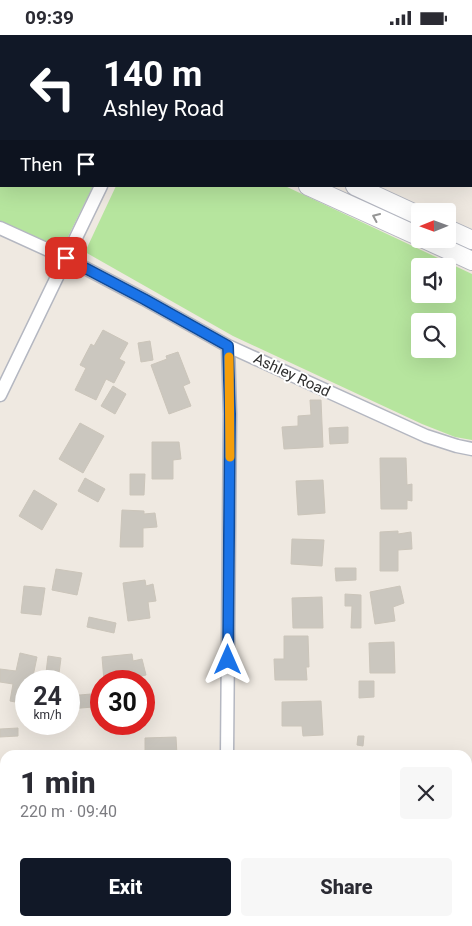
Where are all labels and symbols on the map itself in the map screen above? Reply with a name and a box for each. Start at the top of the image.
north arrow [411,203,456,247]
one-way arrow [372,213,381,223]
pin [45,237,87,279]
street label: Ashley Road [251,349,333,401]
position arrow [201,633,253,685]
speed limit sign: 30 [90,670,155,735]

